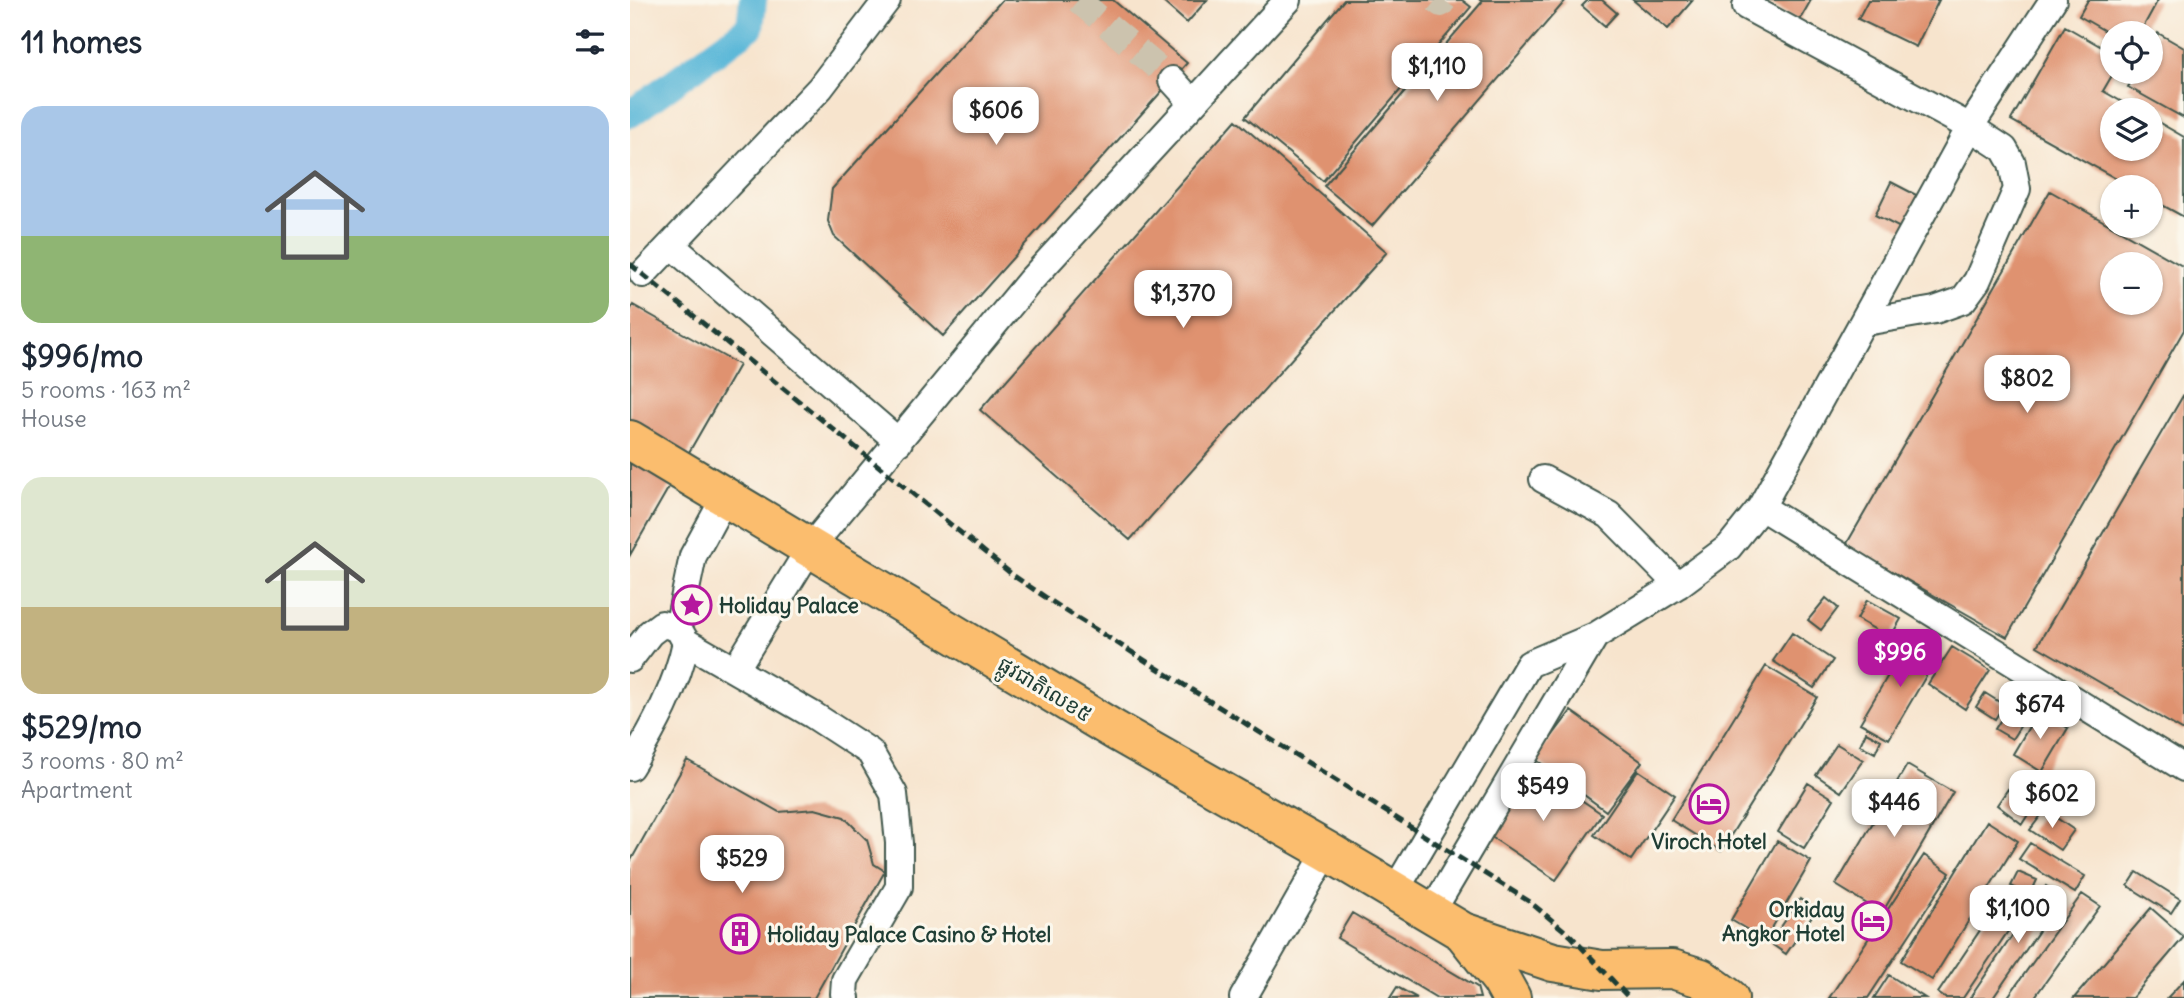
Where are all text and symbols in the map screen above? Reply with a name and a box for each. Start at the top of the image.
map controls [2100,21,2163,315]
button: locate [2100,21,2163,84]
text: 11 homes [21,23,142,61]
icon: filters [571,23,609,61]
pin: $1,110 [1380,43,1494,103]
text: $1,110 [1408,51,1466,80]
pin: $606 [955,88,1037,147]
text: $606 [969,95,1023,124]
button: layers [2100,98,2163,161]
icon: home [252,152,378,278]
button: + [2100,175,2163,238]
button: − [2100,252,2163,315]
pin: $1,370 [1126,270,1240,330]
text: $1,370 [1150,278,1216,307]
text: $996/mo [21,337,143,375]
pin: $802 [1986,356,2068,415]
text: $802 [2000,363,2054,392]
text: 5 rooms · 163 m² [21,375,191,404]
text: House [21,404,87,433]
icon: home [252,523,378,649]
place icon: Holiday Palace [671,584,713,626]
place label: Holiday Palace [719,592,859,619]
pin: $996 [1859,630,1941,689]
text: $996 [1874,637,1926,666]
street label: ផ្លូវជាតិលេខ៥ [990,650,1097,733]
pin: $674 [1999,682,2081,741]
text: $674 [2015,689,2065,718]
text: $529/mo [21,708,142,746]
text: 3 rooms · 80 m² [21,746,184,775]
pin: $549 [1502,764,1584,823]
pin: $602 [2011,770,2093,830]
text: $549 [1517,771,1569,800]
text: Apartment [21,775,133,804]
text: $602 [2025,778,2079,807]
pin: $446 [1853,780,1935,839]
hotel icon: Viroch Hotel [1688,783,1730,825]
text: $446 [1868,787,1920,816]
place label: Viroch Hotel [1651,828,1767,855]
pin: $529 [701,836,783,895]
text: $529 [716,843,768,872]
pin: $1,100 [1961,886,2075,945]
text: $1,100 [1986,893,2050,922]
place label: Orkiday Angkor Hotel [1722,896,1845,947]
hotel icon: Orkiday Angkor Hotel [1851,900,1893,942]
building icon: Holiday Palace Casino & Hotel [719,913,761,955]
place label: Holiday Palace Casino & Hotel [767,921,1051,948]

